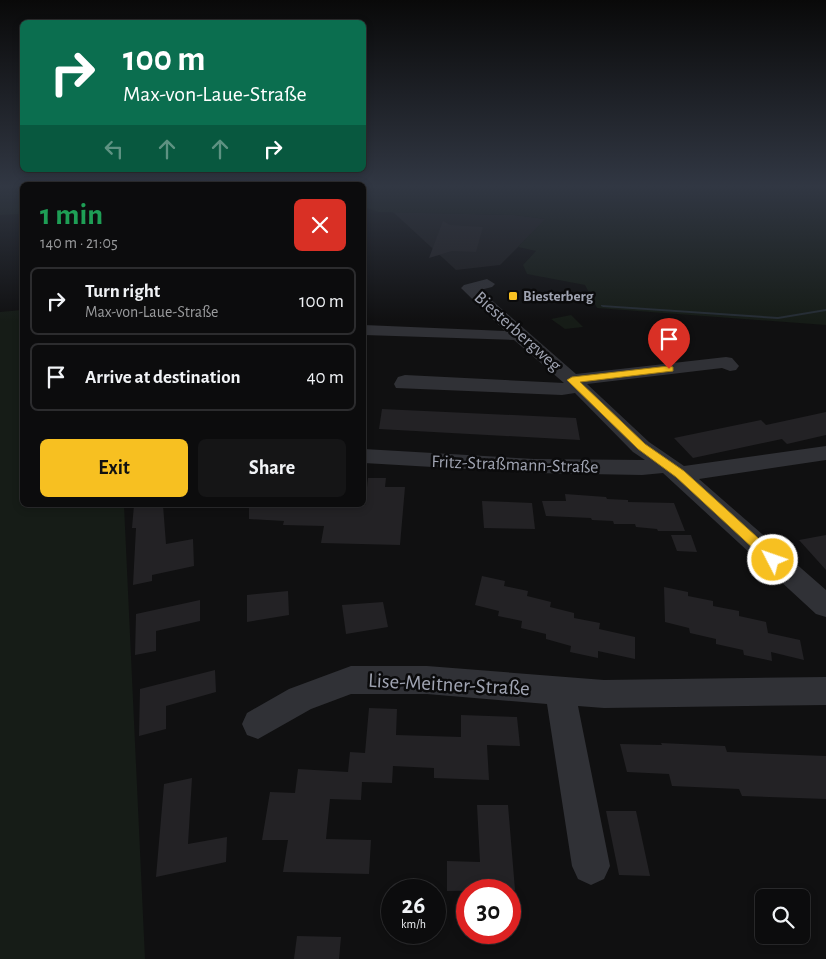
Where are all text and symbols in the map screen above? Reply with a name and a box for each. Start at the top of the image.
icon: right [40,40,105,105]
text: 100 m [123,42,206,77]
text: Max-von-Laue-Straße [123,83,307,105]
icon: left [100,135,128,163]
icon: ahead [153,135,181,163]
icon: ahead [206,135,234,163]
icon: right [259,135,287,163]
button: close [294,199,346,251]
text: 1 min [40,200,103,230]
text: 140 m · 21:05 [40,235,118,251]
text: Turn right [85,282,160,301]
icon: right [42,287,70,315]
street label: Biesterbergweg [471,288,564,375]
place label: Biesterberg [523,289,594,304]
marker: Biesterberg [507,290,519,302]
text: 100 m [299,292,344,311]
text: Max-von-Laue-Straße [85,304,218,320]
pin [648,318,690,369]
icon: arrive [655,325,683,353]
icon: arrive [42,363,70,391]
text: Arrive at destination [85,368,241,387]
text: 40 m [306,368,344,387]
button: Exit [40,439,188,497]
button: Share [198,439,346,497]
street label: Fritz-Straßmann-Straße [431,453,599,477]
position arrow [746,533,798,585]
street label: Lise-Meitner-Straße [368,670,530,699]
speed limit sign: 30 [456,879,521,944]
map controls [755,889,810,944]
button: search [755,889,810,944]
text: 26 [402,893,425,918]
text: km/h [401,918,426,930]

